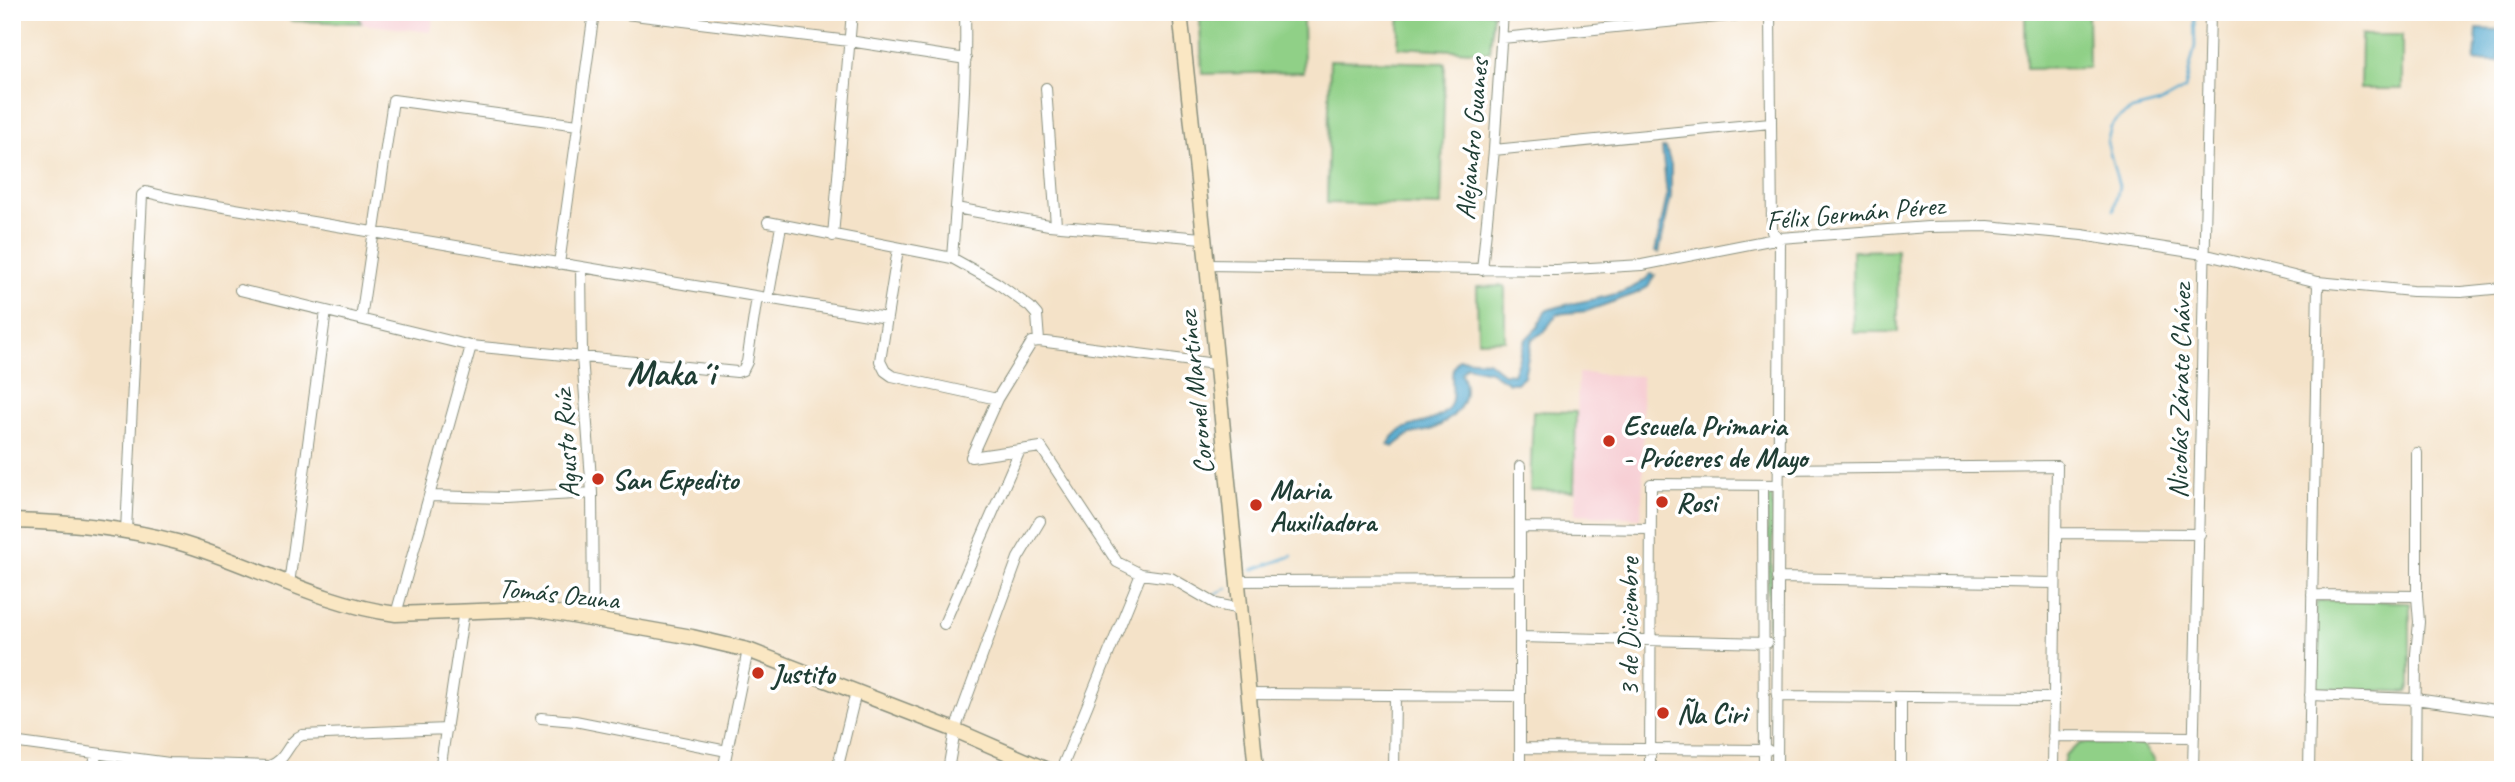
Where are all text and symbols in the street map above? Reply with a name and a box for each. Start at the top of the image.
street label: Alejandro Guanes [1447,55,1496,221]
street label: Félix Germán Pérez [1765,187,1948,238]
street label: Nicolás Zárate Chávez [2160,281,2199,499]
street label: Coronel Martínez [1169,308,1221,476]
district label: Maka´i [627,351,719,396]
street label: Agusto Ruíz [544,385,587,499]
place label: Escuela Primaria - Próceres de Mayo [1623,408,1810,476]
marker: Escuela Primaria - Próceres de Mayo [1601,433,1617,449]
place label: San Expedito [612,462,740,497]
marker: San Expedito [590,471,606,487]
place label: Maria Auxiliadora [1270,472,1378,539]
place label: Rosi [1676,485,1720,520]
marker: Rosi [1654,494,1670,510]
marker: Maria Auxiliadora [1248,497,1264,513]
street label: 3 de Diciembre [1611,556,1646,696]
street label: Tomás Ozuna [497,570,623,617]
place label: Justito [770,656,836,691]
marker: Justito [750,665,766,681]
place label: Ña Ciri [1677,696,1750,731]
marker: Ña Ciri [1655,705,1671,721]

